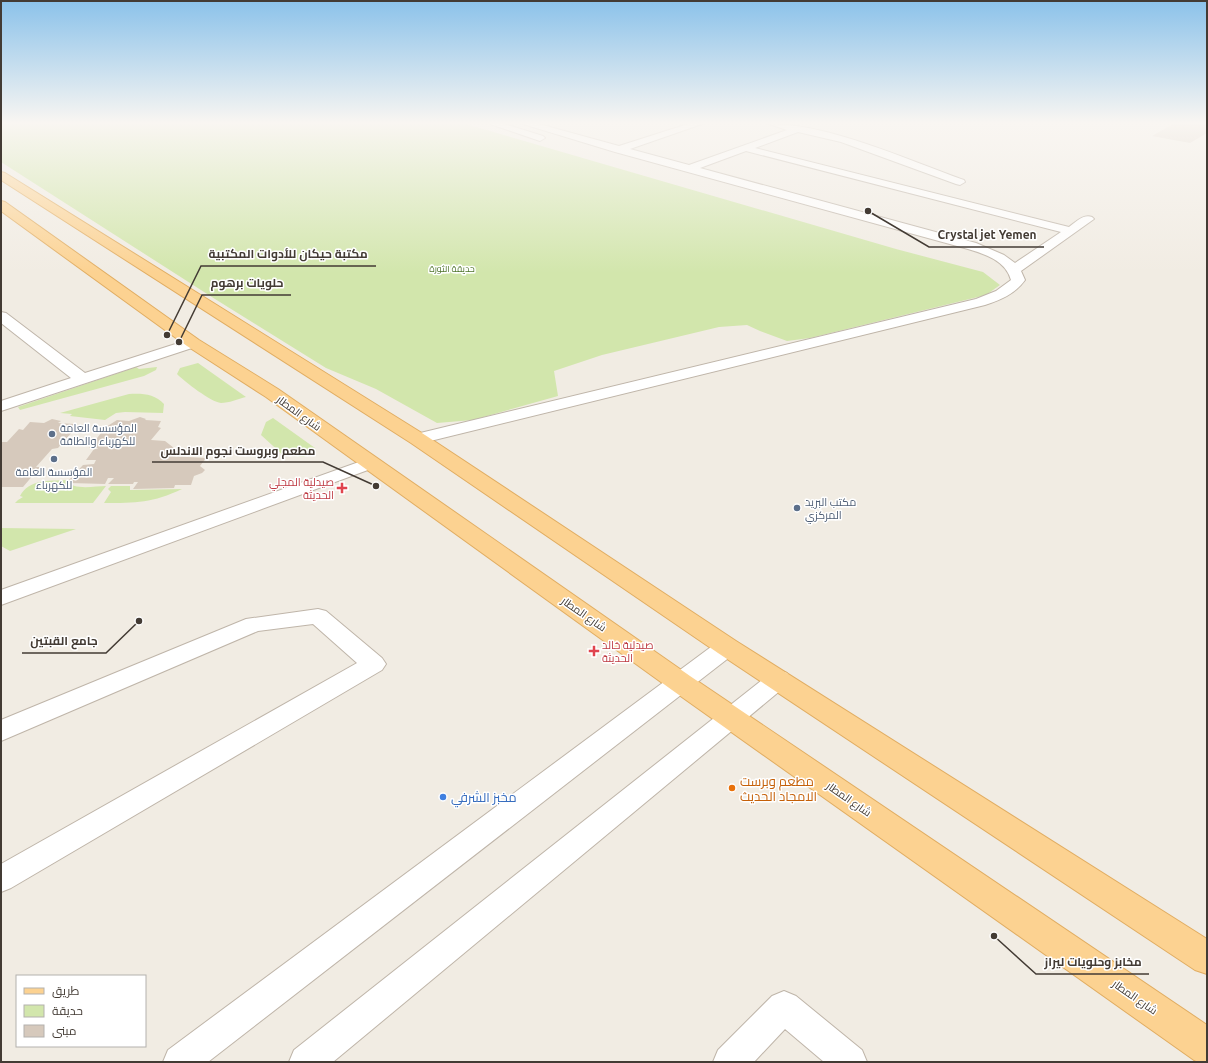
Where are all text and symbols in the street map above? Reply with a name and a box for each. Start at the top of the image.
callout: Crystal jet Yemen [929,223,1044,247]
text: Crystal jet Yemen [937,228,1037,241]
callout: مكتبة حيكان للأدوات المكتبية [201,242,376,266]
text: مكتبة حيكان للأدوات المكتبية [208,247,368,262]
park label: حديقة الثورة [429,264,475,274]
callout: حلويات برهوم [202,271,291,295]
text: حلويات برهوم [210,276,284,291]
street label: شارع المطار [273,392,323,435]
place label: المؤسسة العامة للكهرباء والطاقة [60,422,137,448]
marker: المؤسسة العامة للكهرباء والطاقة [47,429,57,439]
callout: مطعم وبروست نجوم الاندلس [152,438,323,462]
text: مطعم وبروست نجوم الاندلس [161,444,315,459]
marker: المؤسسة العامة للكهرباء [49,454,59,464]
place label: المؤسسة العامة للكهرباء [16,466,92,492]
place label: صيدلية المجلي الحديثة [269,476,334,501]
marker: صيدلية المجلي الحديثة [337,483,347,493]
place label: مكتب البريد المركزي [805,496,856,524]
marker: مكتب البريد المركزي [792,503,802,513]
street label: شارع المطار [557,594,609,635]
callout: جامع القبتين [22,629,106,653]
text: جامع القبتين [30,634,98,650]
place label: صيدلية خالد الحديثة [602,639,654,664]
marker: صيدلية خالد الحديثة [589,646,599,656]
place label: مطعم وبرست الامجاد الحديث [740,774,817,804]
street label: شارع المطار [822,779,874,820]
marker: مطعم وبرست الامجاد الحديث [727,783,737,793]
place label: مخبز الشرفي [451,790,517,808]
marker: مخبز الشرفي [438,792,448,802]
callout: مخابز وحلويات ليراز [1036,950,1149,974]
text: مخابز وحلويات ليراز [1043,955,1142,970]
legend [16,975,146,1047]
street label: شارع المطار [1108,977,1160,1018]
text: طريق [52,984,80,998]
text: حديقة [52,1004,83,1018]
text: مبنى [52,1024,77,1038]

